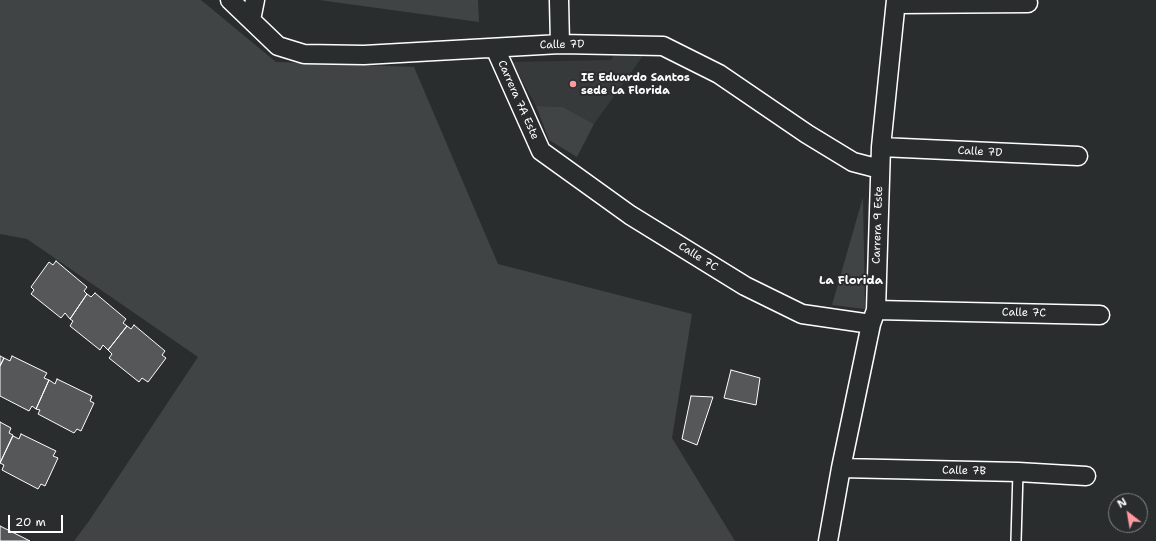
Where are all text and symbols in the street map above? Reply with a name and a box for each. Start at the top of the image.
street label: Calle 7D [539,38,585,52]
street label: Carrera 7A Este [495,58,541,142]
place label: IE Eduardo Santos sede La Florida [581,71,690,97]
marker: IE Eduardo Santos sede La Florida [568,79,578,89]
street label: Calle 7D [957,144,1003,160]
street label: Carrera 9 Este [870,186,886,264]
street label: Calle 7C [676,240,720,274]
district label: La Florida [819,274,883,288]
street label: Calle 7C [1002,306,1046,320]
street label: Calle 7B [942,464,986,478]
north arrow [1108,493,1148,533]
text: N [1114,494,1130,512]
scale bar [10,507,65,533]
text: 20 m [15,514,46,530]

